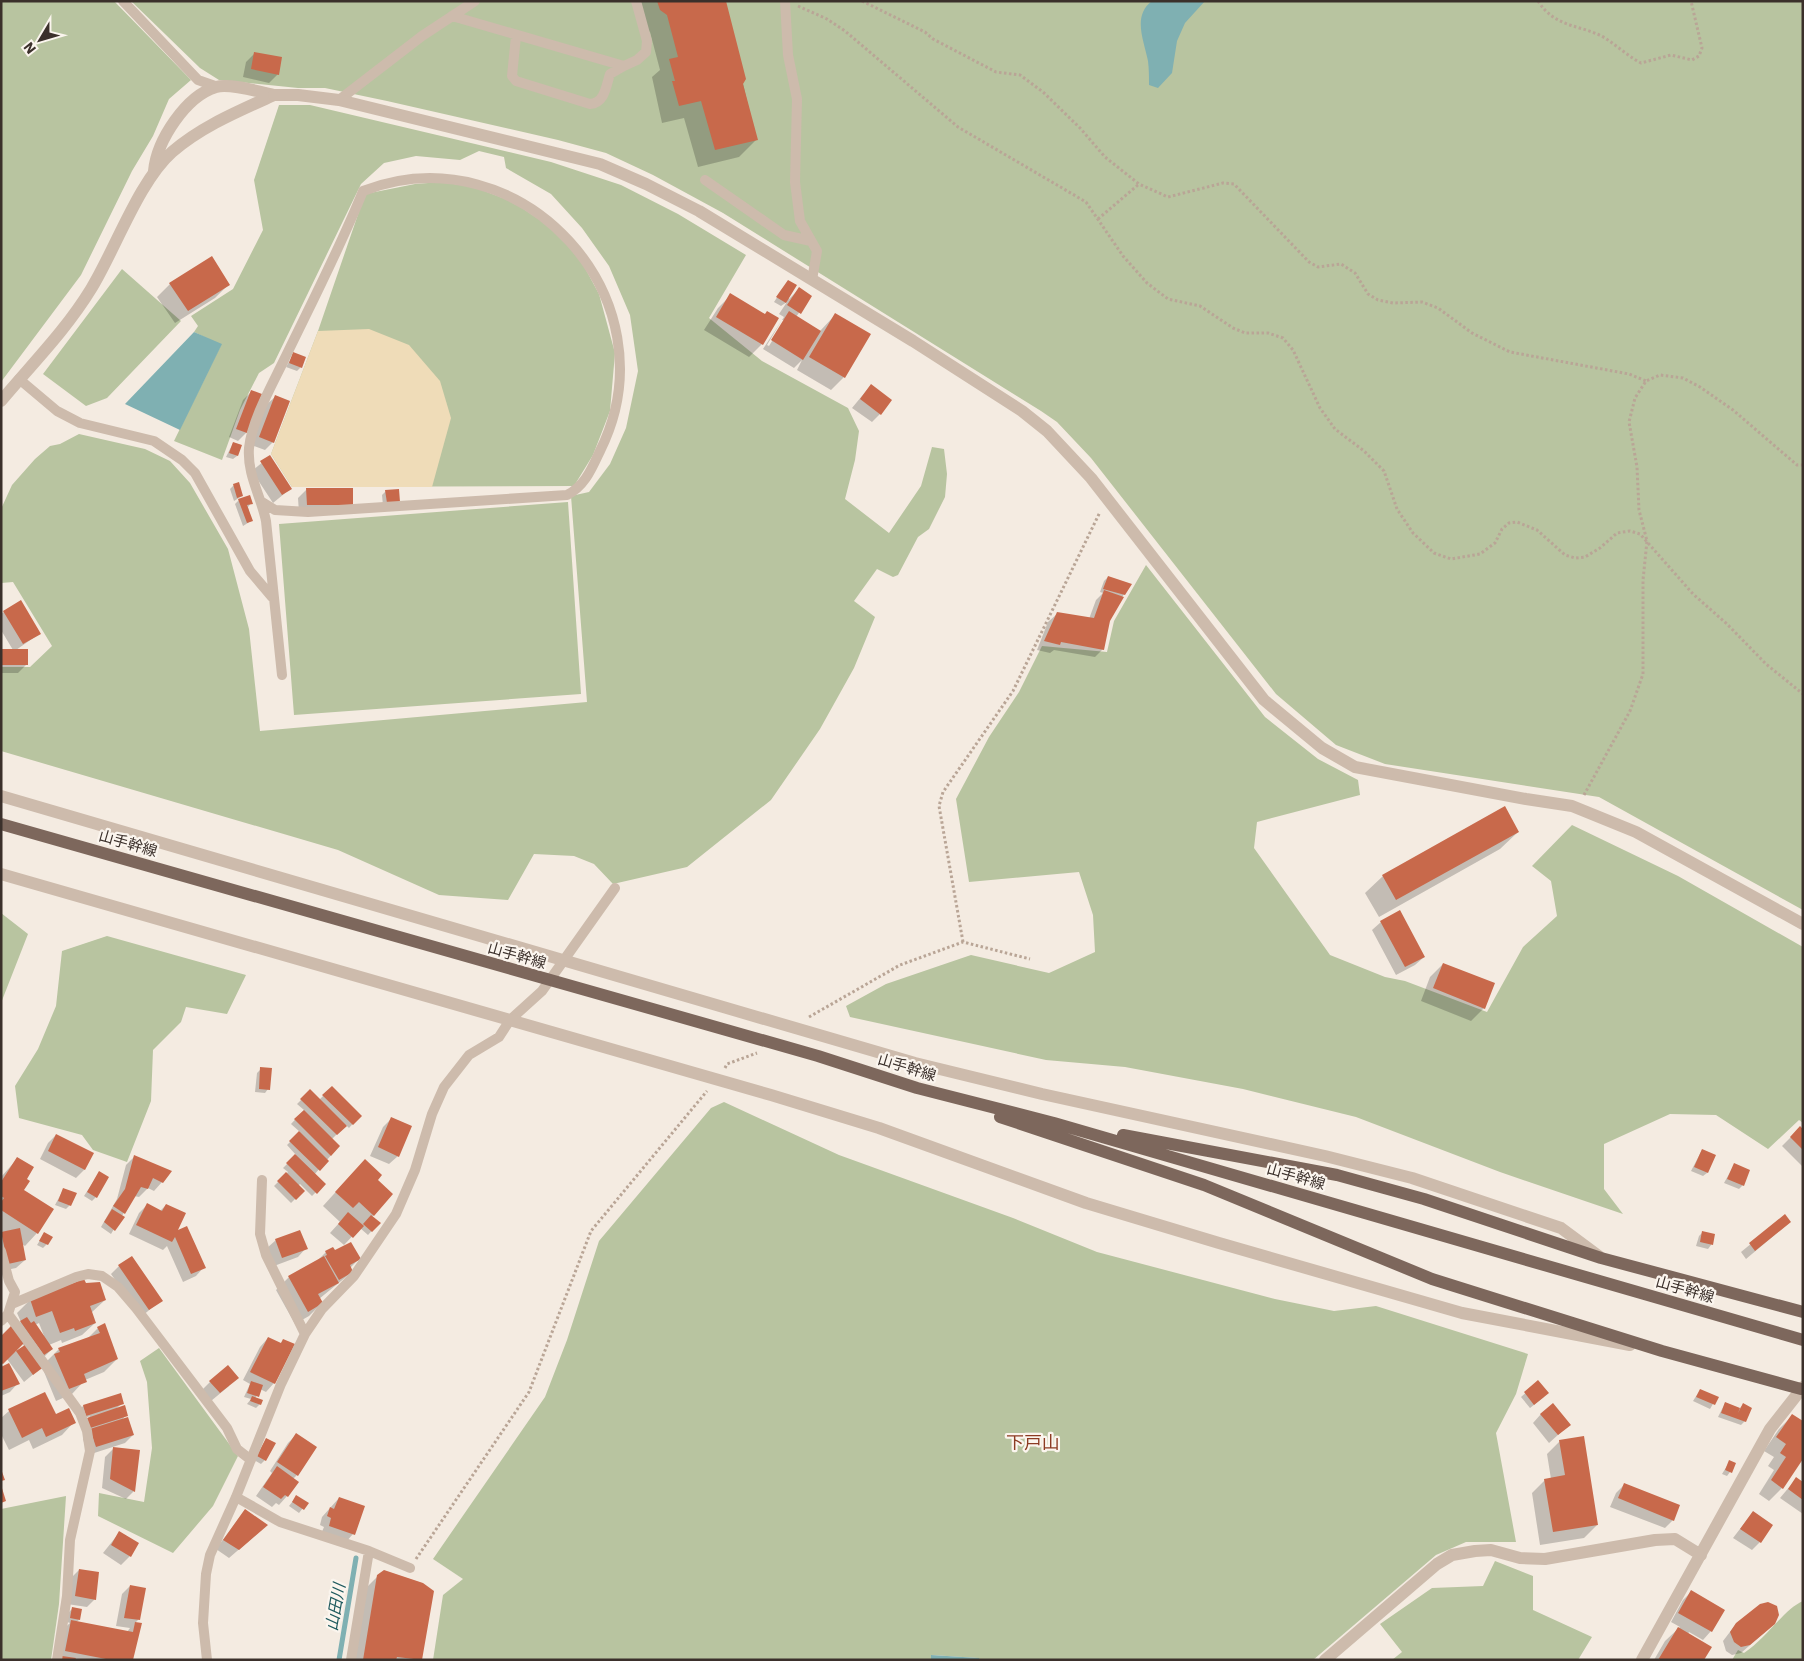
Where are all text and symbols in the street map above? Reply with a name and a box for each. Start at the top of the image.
north arrow [15,15,65,65]
text: N [20,38,40,58]
street label: 山手幹線 [97,826,159,860]
street label: 山手幹線 [486,938,548,972]
street label: 山手幹線 [876,1049,938,1085]
street label: 山手幹線 [1265,1159,1327,1193]
street label: 山手幹線 [1654,1272,1716,1306]
district label: 下戸山 [1006,1431,1060,1454]
water label: 山田川 [321,1580,349,1632]

